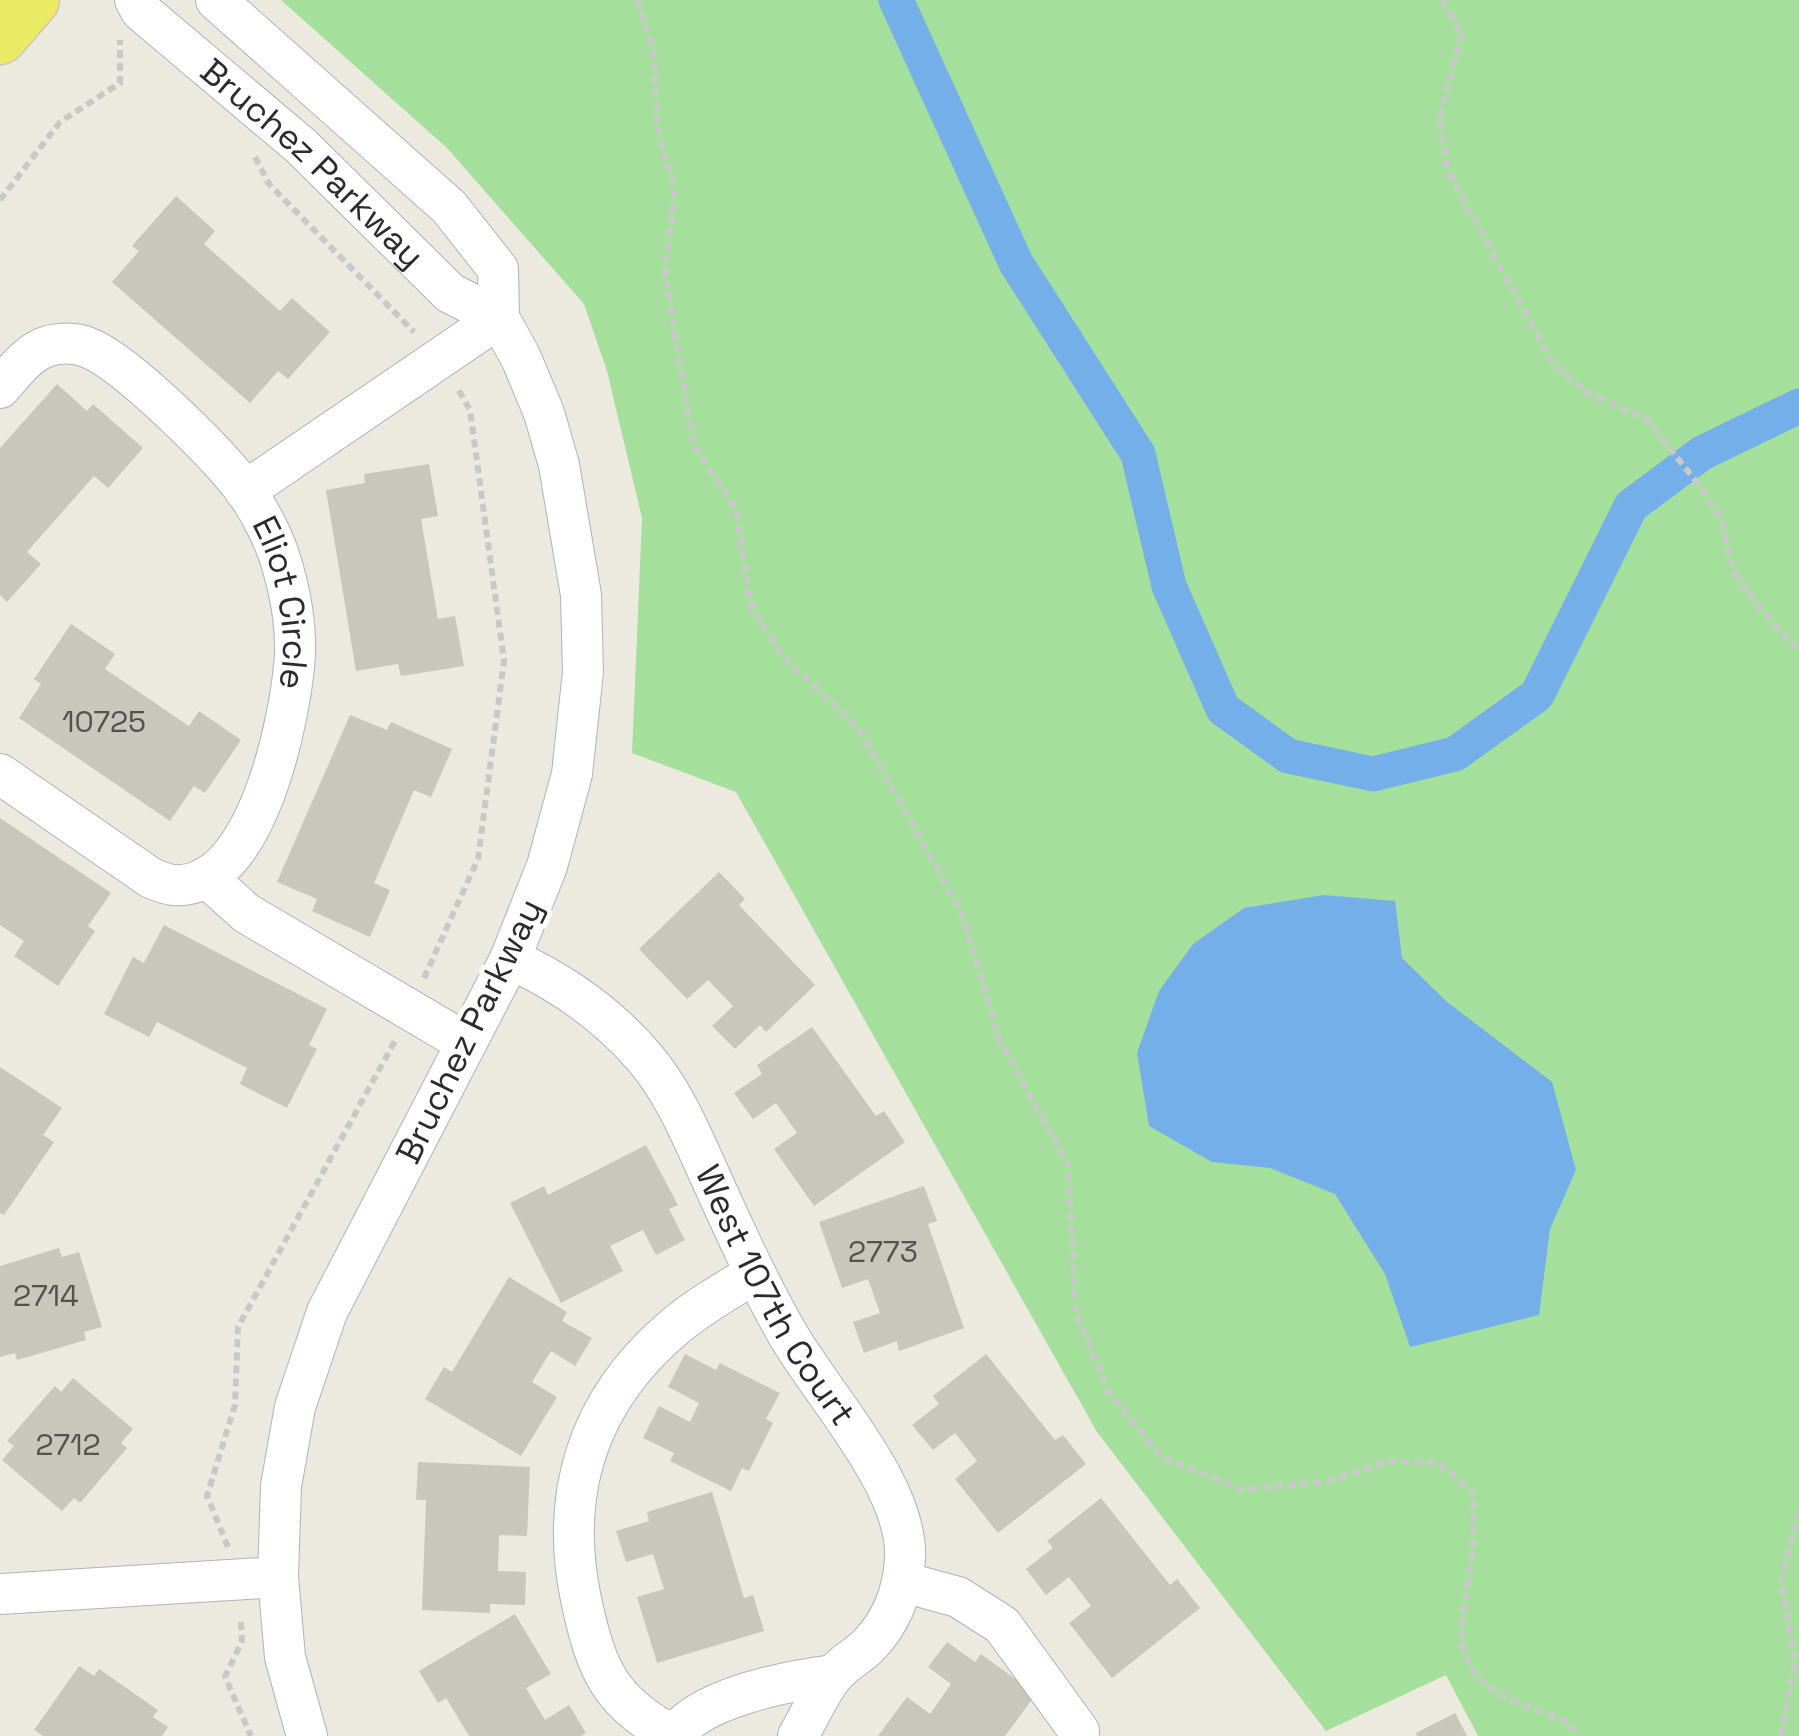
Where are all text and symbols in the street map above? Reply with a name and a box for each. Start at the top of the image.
street label: Bruchez Parkway [192,49,434,277]
street label: Eliot Circle [243,508,317,692]
house number: 10725 [62,702,146,741]
street label: Bruchez Parkway [386,891,552,1171]
street label: West 107th Court [686,1158,865,1434]
house number: 2773 [848,1232,918,1271]
house number: 2714 [13,1276,79,1315]
house number: 2712 [35,1425,101,1464]

